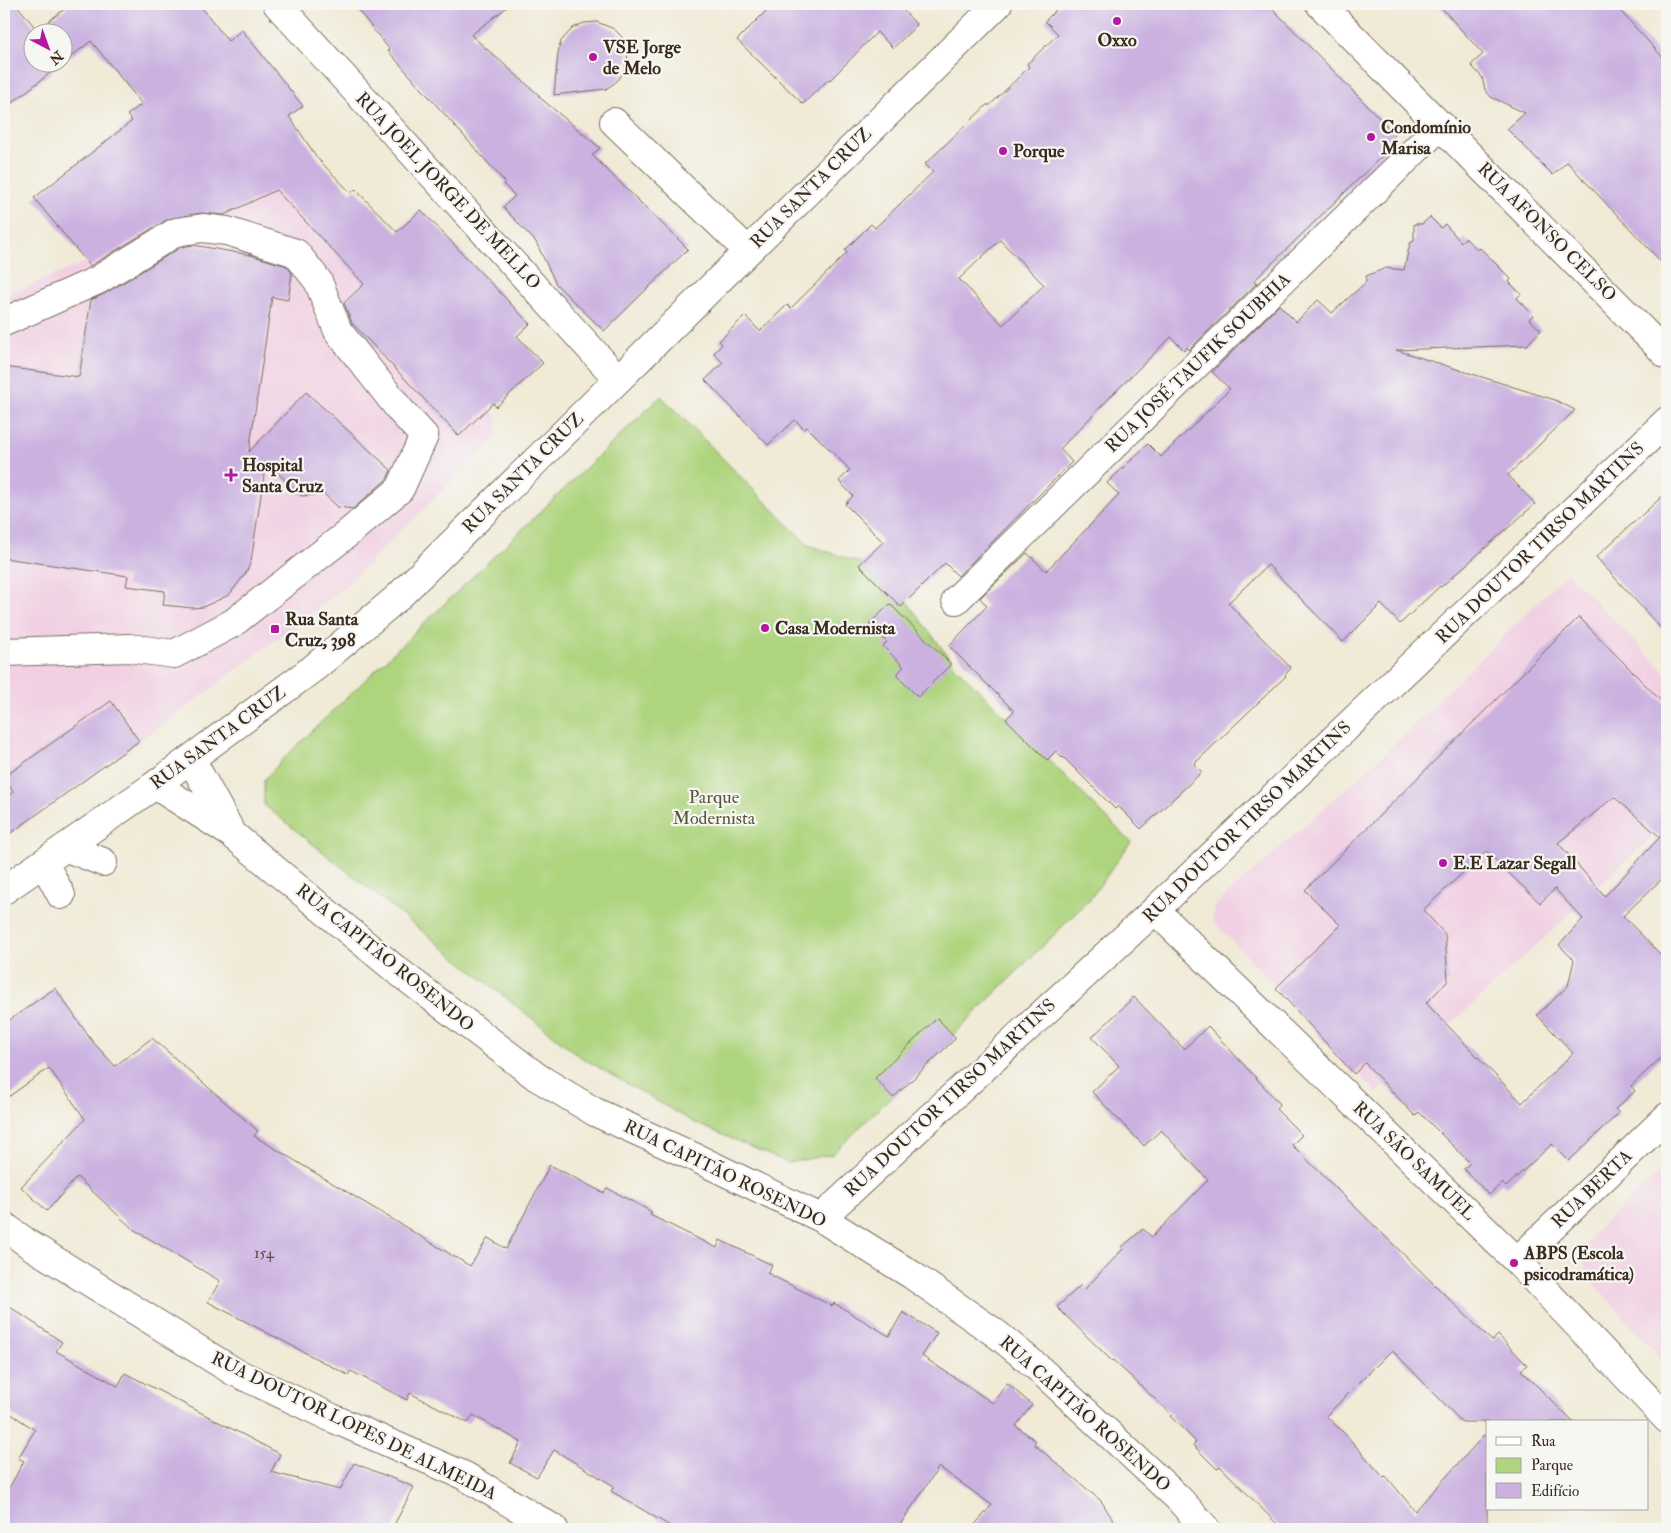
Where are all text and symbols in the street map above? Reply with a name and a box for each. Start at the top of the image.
marker: Oxxo [1111,15,1123,27]
north arrow [22,22,72,72]
place label: Oxxo [1097,29,1137,52]
place label: VSE Jorge de Melo [602,36,682,80]
text: N [46,46,67,68]
marker: VSE Jorge de Melo [587,51,599,63]
street label: RUA JOEL JORGE DE MELLO [350,87,546,295]
place label: Condomínio Marisa [1380,116,1471,160]
street label: RUA SANTA CRUZ [746,123,876,253]
marker: Condomínio Marisa [1365,131,1377,143]
place label: Porque [1013,140,1065,163]
marker: Porque [997,145,1009,157]
street label: RUA AFONSO CELSO [1472,157,1622,307]
street label: RUA JOSÉ TAUFIK SOUBHIA [1100,268,1296,458]
street label: RUA SANTA CRUZ [458,408,588,538]
street label: RUA DOUTOR TIRSO MARTINS [1431,437,1649,649]
place label: Hospital Santa Cruz [242,454,324,498]
marker: Hospital Santa Cruz [224,468,238,482]
place label: Rua Santa Cruz, 398 [285,608,359,652]
place label: Casa Modernista [775,617,896,640]
marker: Casa Modernista [759,622,771,634]
marker: Rua Santa Cruz, 398 [269,623,281,635]
street label: RUA SANTA CRUZ [146,681,290,795]
street label: RUA DOUTOR TIRSO MARTINS [1138,716,1356,928]
park label: Parque Modernista [673,786,756,830]
place label: E.E Lazar Segall [1453,852,1577,875]
marker: E.E Lazar Segall [1437,857,1449,869]
street label: RUA CAPITÃO ROSENDO [291,879,479,1037]
street label: RUA DOUTOR TIRSO MARTINS [839,994,1061,1202]
street label: RUA SÃO SAMUEL [1348,1097,1480,1225]
street label: RUA CAPITÃO ROSENDO [620,1115,830,1233]
street label: RUA BERTA [1547,1144,1638,1233]
place label: ABPS (Escola psicodramática) [1523,1242,1634,1286]
house number: 154 [254,1244,275,1263]
marker: ABPS (Escola psicodramática) [1508,1257,1520,1269]
street label: RUA CAPITÃO ROSENDO [995,1331,1175,1497]
street label: RUA DOUTOR LOPES DE ALMEIDA [207,1347,501,1506]
legend [1486,1420,1648,1510]
text: Rua [1531,1432,1556,1451]
text: Parque [1531,1456,1573,1475]
text: Edifício [1531,1482,1579,1501]

